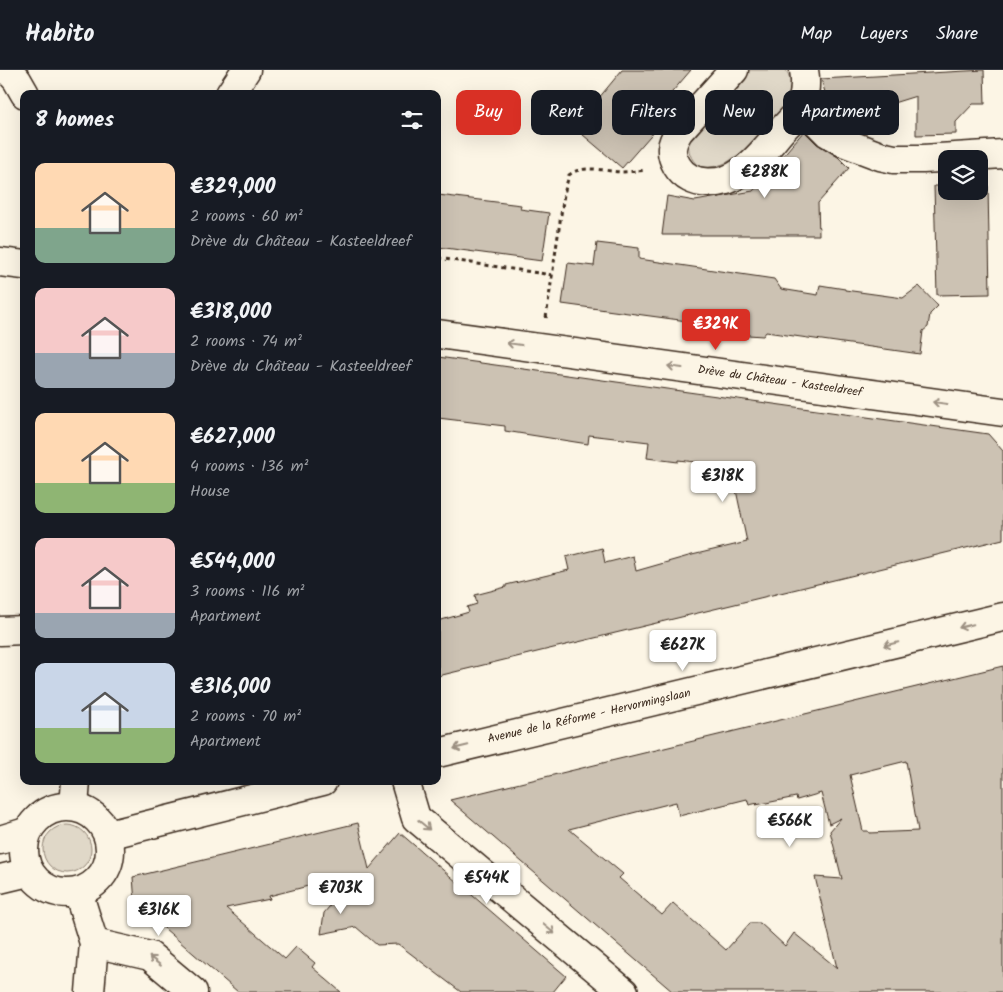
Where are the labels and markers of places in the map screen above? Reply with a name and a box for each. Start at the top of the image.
pin: €288K [730,156,800,199]
pin: €329K [681,308,751,351]
pin: €318K [688,460,758,503]
pin: €627K [648,630,718,672]
pin: €566K [755,806,825,848]
pin: €544K [452,862,522,905]
pin: €703K [306,872,376,915]
pin: €316K [124,894,194,937]

